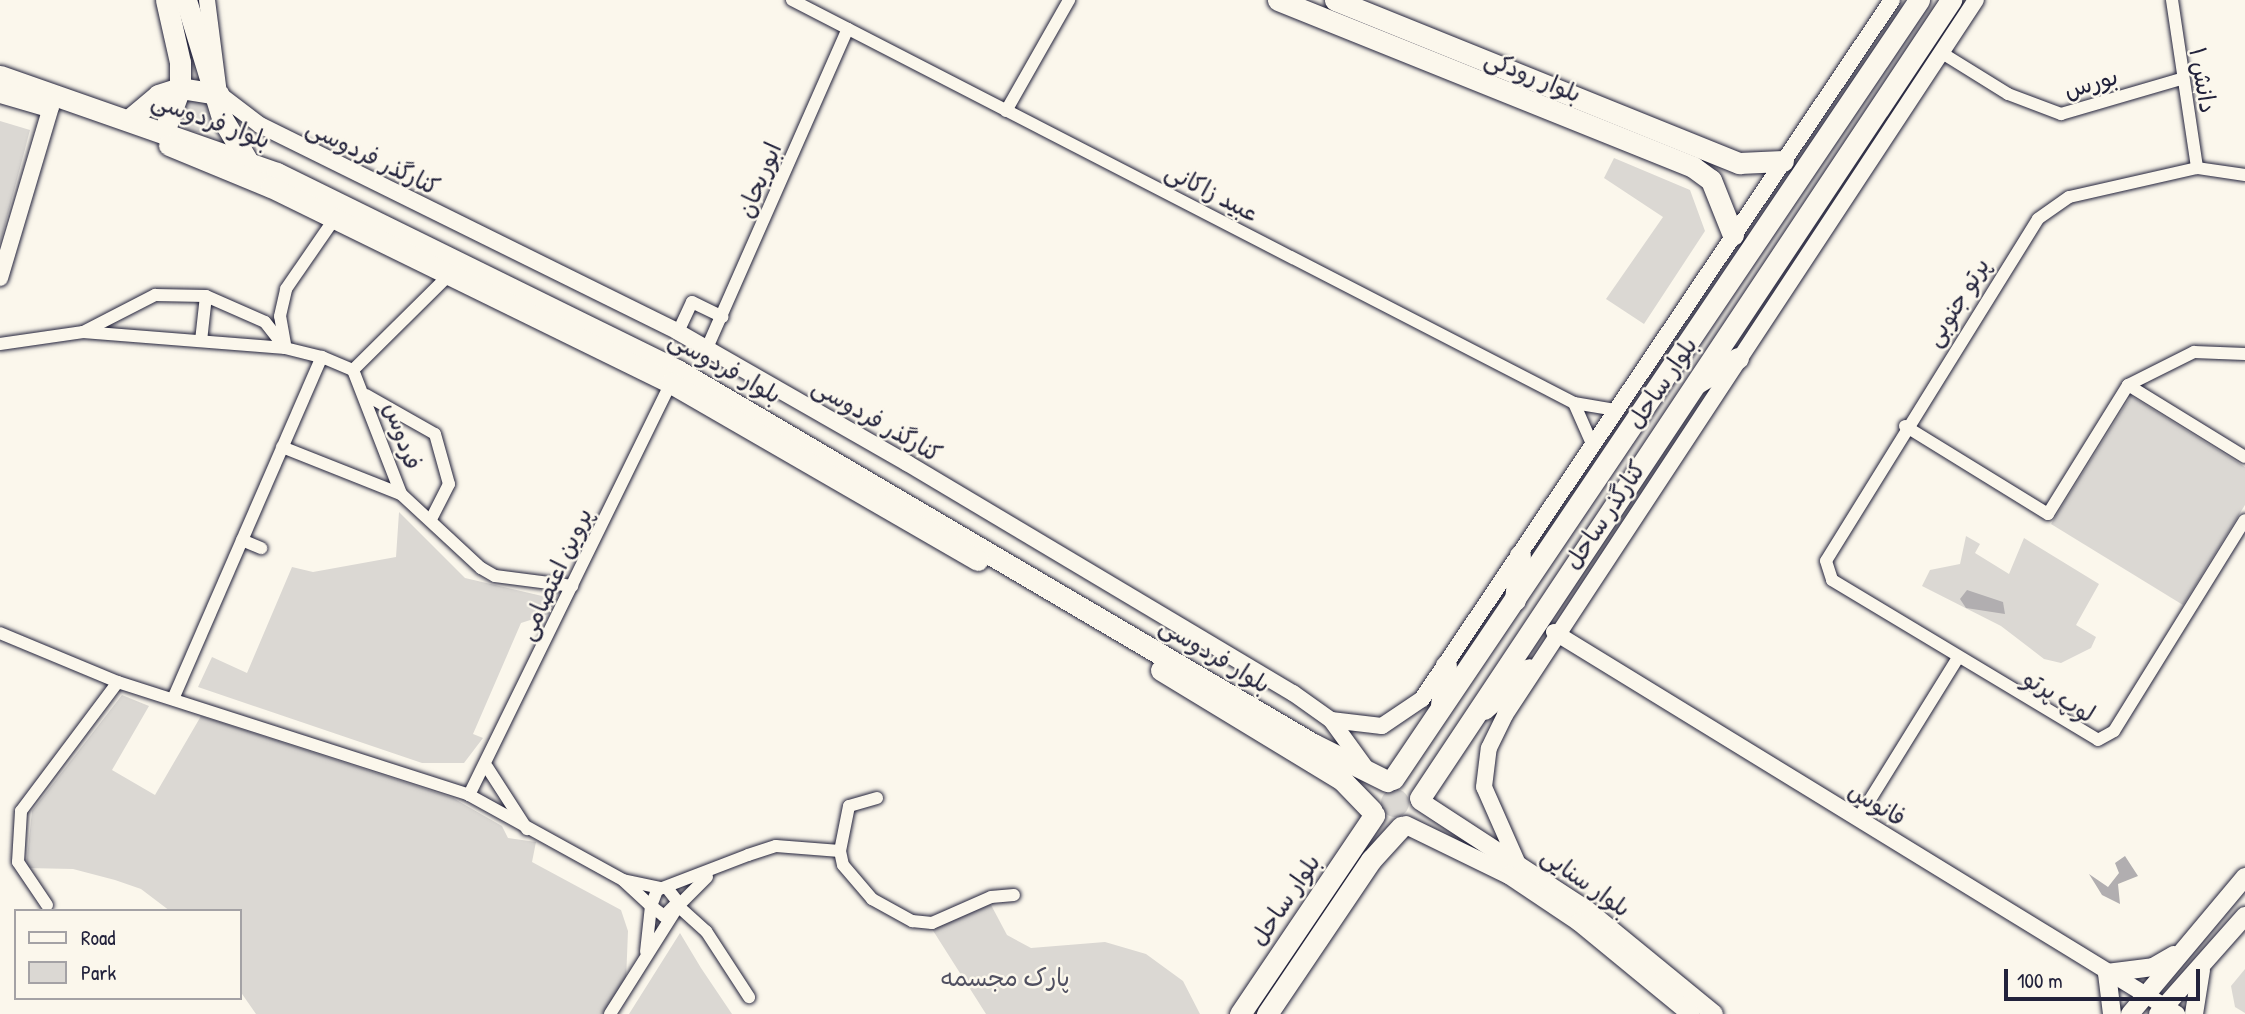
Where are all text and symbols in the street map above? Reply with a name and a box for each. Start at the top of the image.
street label: بلوار رودکی [1481,44,1585,108]
street label: دانش ۱ [2183,45,2223,115]
street label: بورس [2061,62,2121,104]
street label: بلوار فردوسی [148,85,274,155]
street label: کنارگذر فردوسی [302,112,444,202]
street label: ابوریحان [730,138,788,222]
street label: عبید زاکانی [1161,156,1263,228]
street label: پرتو جنوبی [1919,252,1995,352]
street label: بلوار فردوسی [664,324,786,410]
street label: بلوار ساحل [1621,332,1703,434]
street label: کنارگذر فردوسی [807,371,947,469]
street label: فردوس [378,399,428,473]
street label: کنارگذر ساحل [1558,455,1652,575]
street label: پروین اعتصامی [512,503,598,645]
street label: بلوار فردوسی [1155,611,1275,699]
street label: لوپ پرتو [2018,663,2100,729]
street label: فانوس [1843,776,1911,832]
street label: بلوار سنایی [1536,841,1636,923]
street label: بلوار ساحل [1244,849,1326,951]
legend [14,909,242,1000]
text: Road [81,923,115,952]
scale bar [2007,954,2203,998]
text: Park [81,958,116,987]
park label: پارک مجسمه [940,964,1070,992]
text: 100 m [2017,966,2063,995]

